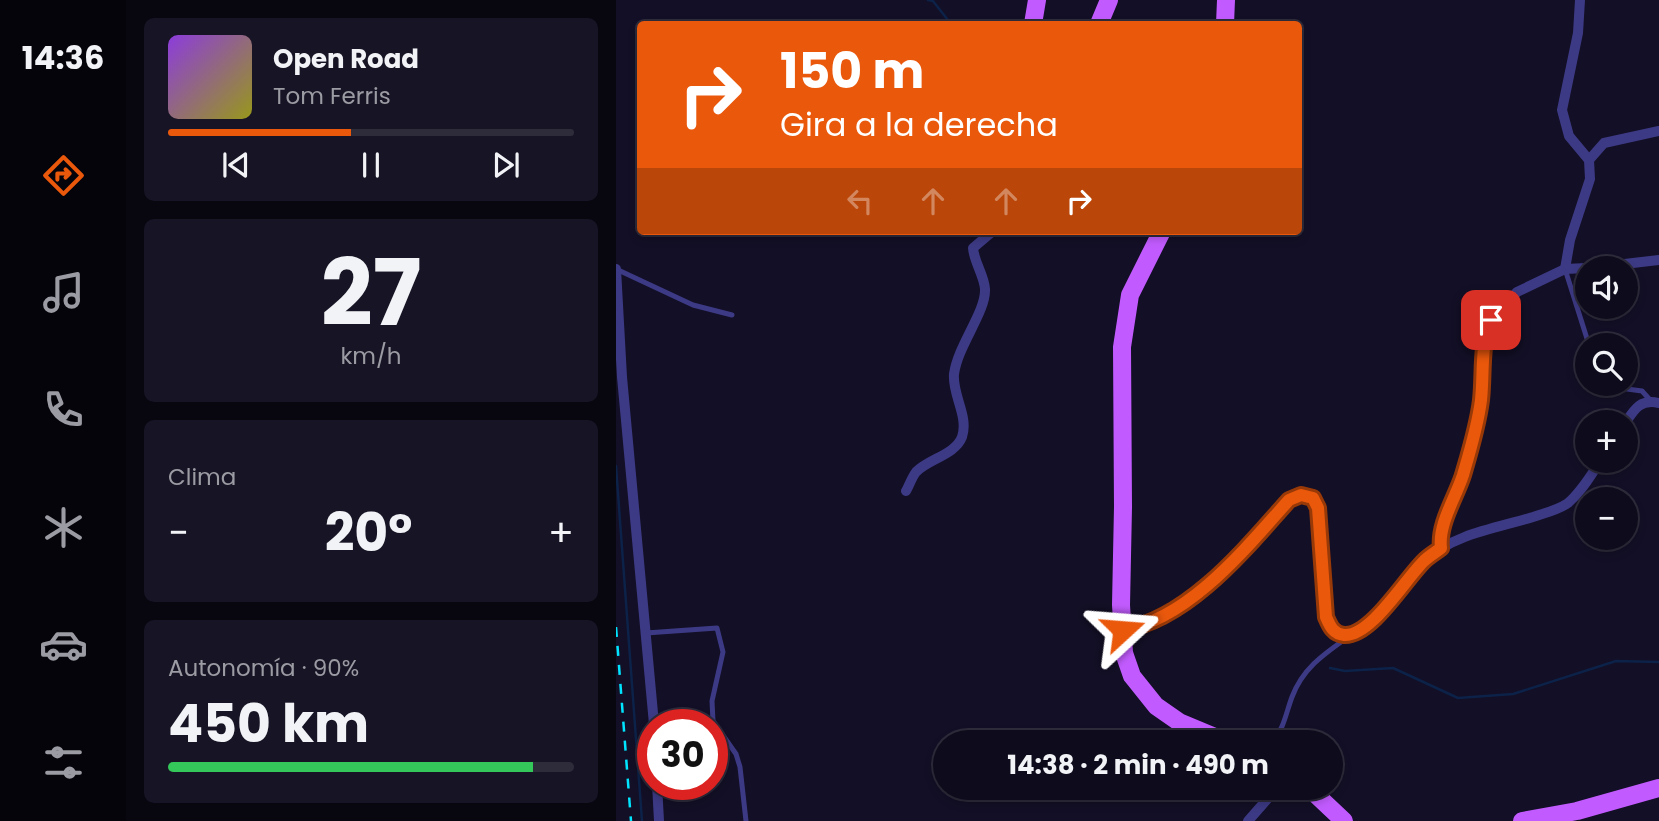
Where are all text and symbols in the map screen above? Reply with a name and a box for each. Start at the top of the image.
text: 14:36 [22,35,104,80]
text: 150 m [780,37,925,105]
text: Open Road [273,41,419,77]
icon: right [665,49,756,140]
text: Tom Ferris [273,80,391,112]
text: Gira a la derecha [780,102,1058,147]
icon: previous [217,146,255,184]
icon: pause [352,146,390,184]
icon: next [487,146,525,184]
icon: directions [39,151,88,200]
icon: left [841,182,879,220]
icon: ahead [914,182,952,220]
icon: ahead [987,182,1025,220]
icon: right [1060,182,1098,220]
text: 27 [321,229,421,357]
map controls [1575,256,1638,550]
button: sound [1575,256,1638,319]
icon: music [39,268,88,317]
pin [1461,290,1521,350]
icon: arrive [1472,301,1510,339]
button: search [1575,333,1638,396]
text: km/h [340,340,402,372]
icon: phone [39,385,88,434]
button: + [1575,410,1638,473]
text: Clima [168,461,236,493]
button: − [1575,487,1638,550]
text: 20° [325,496,412,569]
icon: climate [39,503,88,552]
text: − [168,506,189,559]
text: + [548,506,574,559]
position arrow [1086,593,1160,667]
icon: car [39,620,88,669]
text: Autonomía · 90% [168,652,359,684]
text: 450 km [168,687,369,760]
speed limit sign: 30 [637,709,728,800]
icon: filters [39,738,88,787]
text: 14:38 · 2 min · 490 m [1007,747,1269,783]

